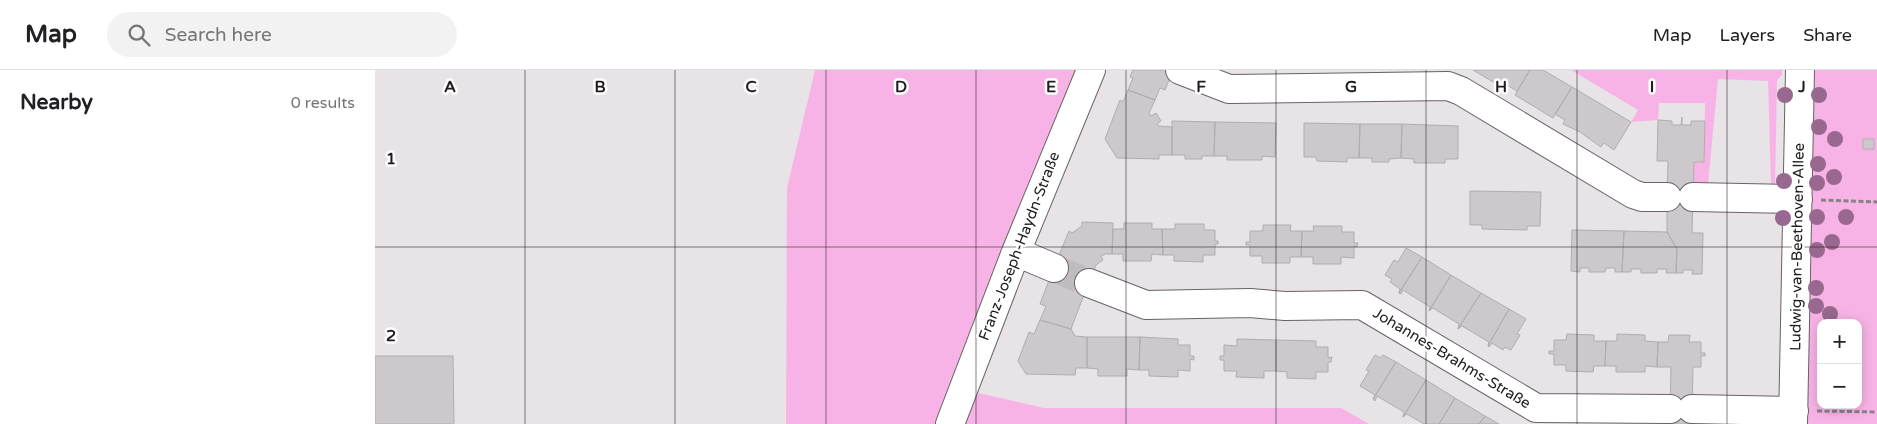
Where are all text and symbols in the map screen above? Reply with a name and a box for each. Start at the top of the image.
search box [107,12,457,57]
text: Map [25,20,77,49]
icon: search [125,21,153,49]
text: Search here [165,24,272,46]
text: Map [1653,24,1692,46]
text: Layers [1720,24,1775,46]
text: Share [1803,24,1852,46]
text: A [444,77,456,97]
text: B [594,77,606,97]
text: C [745,77,757,97]
text: D [895,77,907,97]
text: E [1046,77,1056,97]
text: F [1196,77,1206,97]
text: G [1345,77,1357,97]
text: H [1495,77,1507,97]
text: I [1650,77,1654,97]
text: J [1797,77,1806,97]
text: Nearby [20,90,93,115]
text: 0 results [291,93,355,113]
street label: Ludwig-van-Beethoven-Allee [1786,143,1808,351]
text: 1 [386,149,396,169]
street label: Franz-Joseph-Haydn-Straße [975,149,1063,343]
street label: Johannes-Brahms-Straße [1370,304,1534,412]
map controls [1817,319,1862,409]
button: + [1817,319,1862,364]
text: 2 [386,326,396,346]
button: − [1817,364,1862,409]

